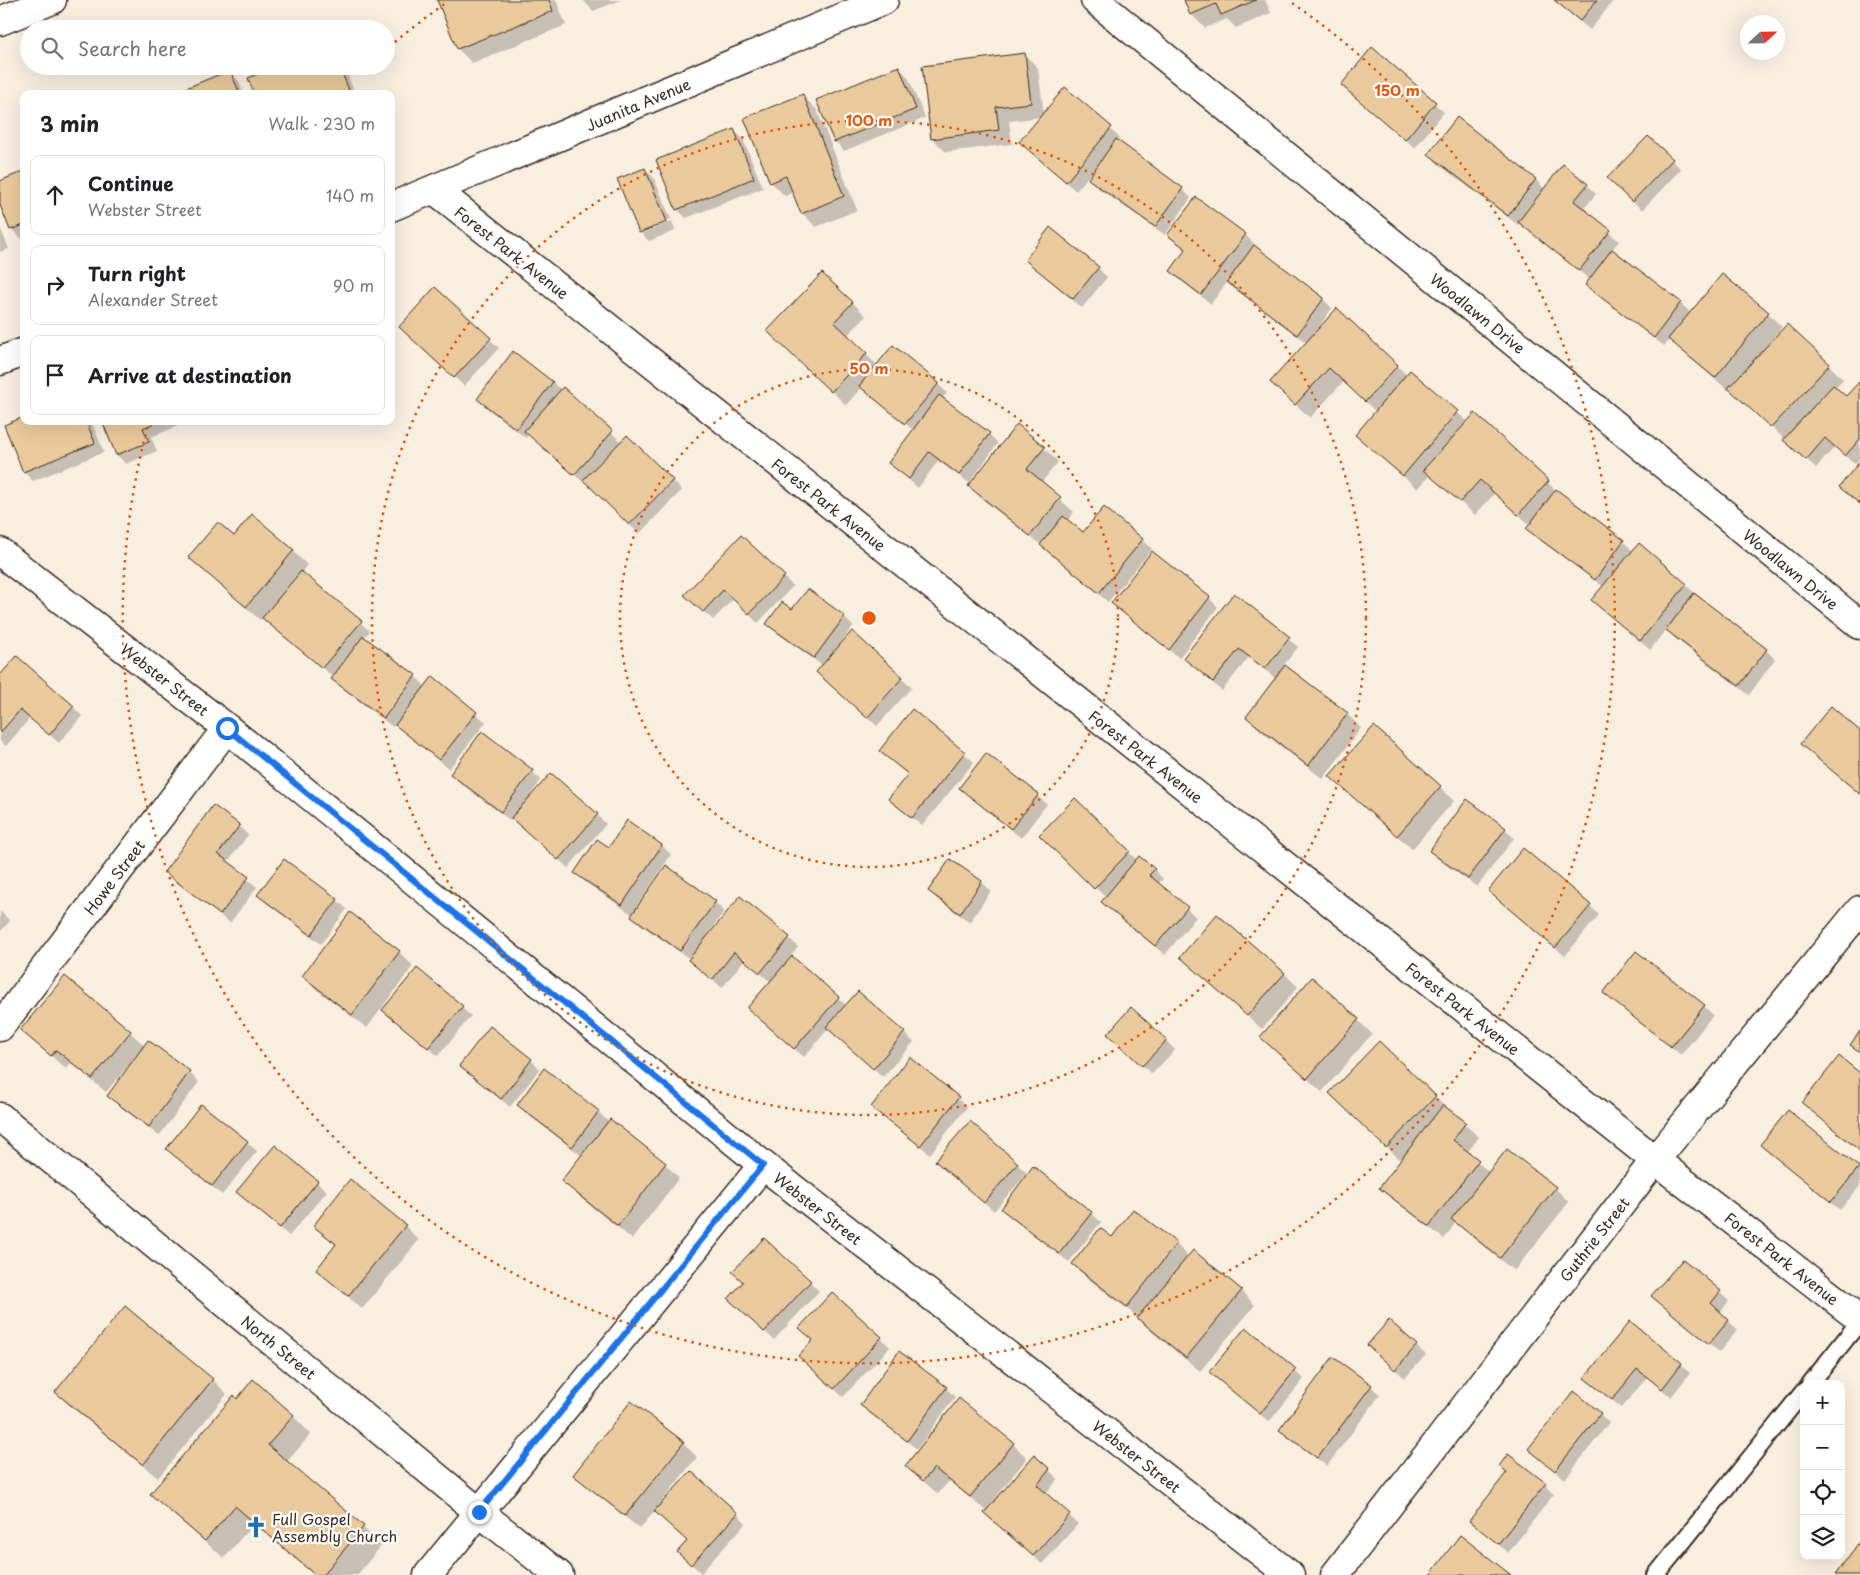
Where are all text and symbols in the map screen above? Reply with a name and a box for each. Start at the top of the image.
north arrow [1740,15,1785,60]
search box [20,20,395,75]
icon: search [38,34,66,62]
text: Search here [78,34,187,62]
street label: Juanita Avenue [582,72,694,136]
text: 150 m [1374,78,1420,101]
text: 3 min [40,107,99,139]
text: 100 m [846,108,892,131]
text: Walk · 230 m [268,111,375,135]
text: Continue [88,169,174,197]
icon: ahead [41,181,69,209]
text: 140 m [326,183,374,207]
text: Webster Street [88,197,201,221]
street label: Forest Park Avenue [450,200,574,304]
text: Turn right [88,259,186,287]
street label: Woodlawn Drive [1425,267,1531,359]
icon: right [41,271,69,299]
text: 90 m [333,273,374,297]
text: Alexander Street [88,287,218,311]
text: 50 m [850,356,888,379]
icon: arrive [41,361,69,389]
text: Arrive at destination [88,361,292,389]
street label: Forest Park Avenue [767,452,891,556]
street label: Woodlawn Drive [1738,523,1844,615]
centre of rings [860,609,878,627]
street label: Webster Street [116,637,214,721]
street label: Forest Park Avenue [1084,704,1208,808]
route start [216,717,239,740]
street label: Howe Street [78,834,150,920]
street label: Forest Park Avenue [1401,956,1525,1060]
street label: Webster Street [769,1166,867,1250]
street label: Guthrie Street [1554,1192,1634,1286]
street label: Forest Park Avenue [1720,1206,1844,1310]
street label: North Street [237,1310,321,1384]
map controls [1800,1380,1845,1560]
button: + [1800,1380,1845,1425]
street label: Webster Street [1088,1414,1186,1498]
button: − [1800,1425,1845,1470]
button: locate [1800,1470,1845,1515]
route end [468,1501,491,1524]
place label: Full Gospel Assembly Church [272,1507,397,1547]
church icon: Full Gospel Assembly Church [243,1514,269,1540]
button: layers [1800,1515,1845,1560]

